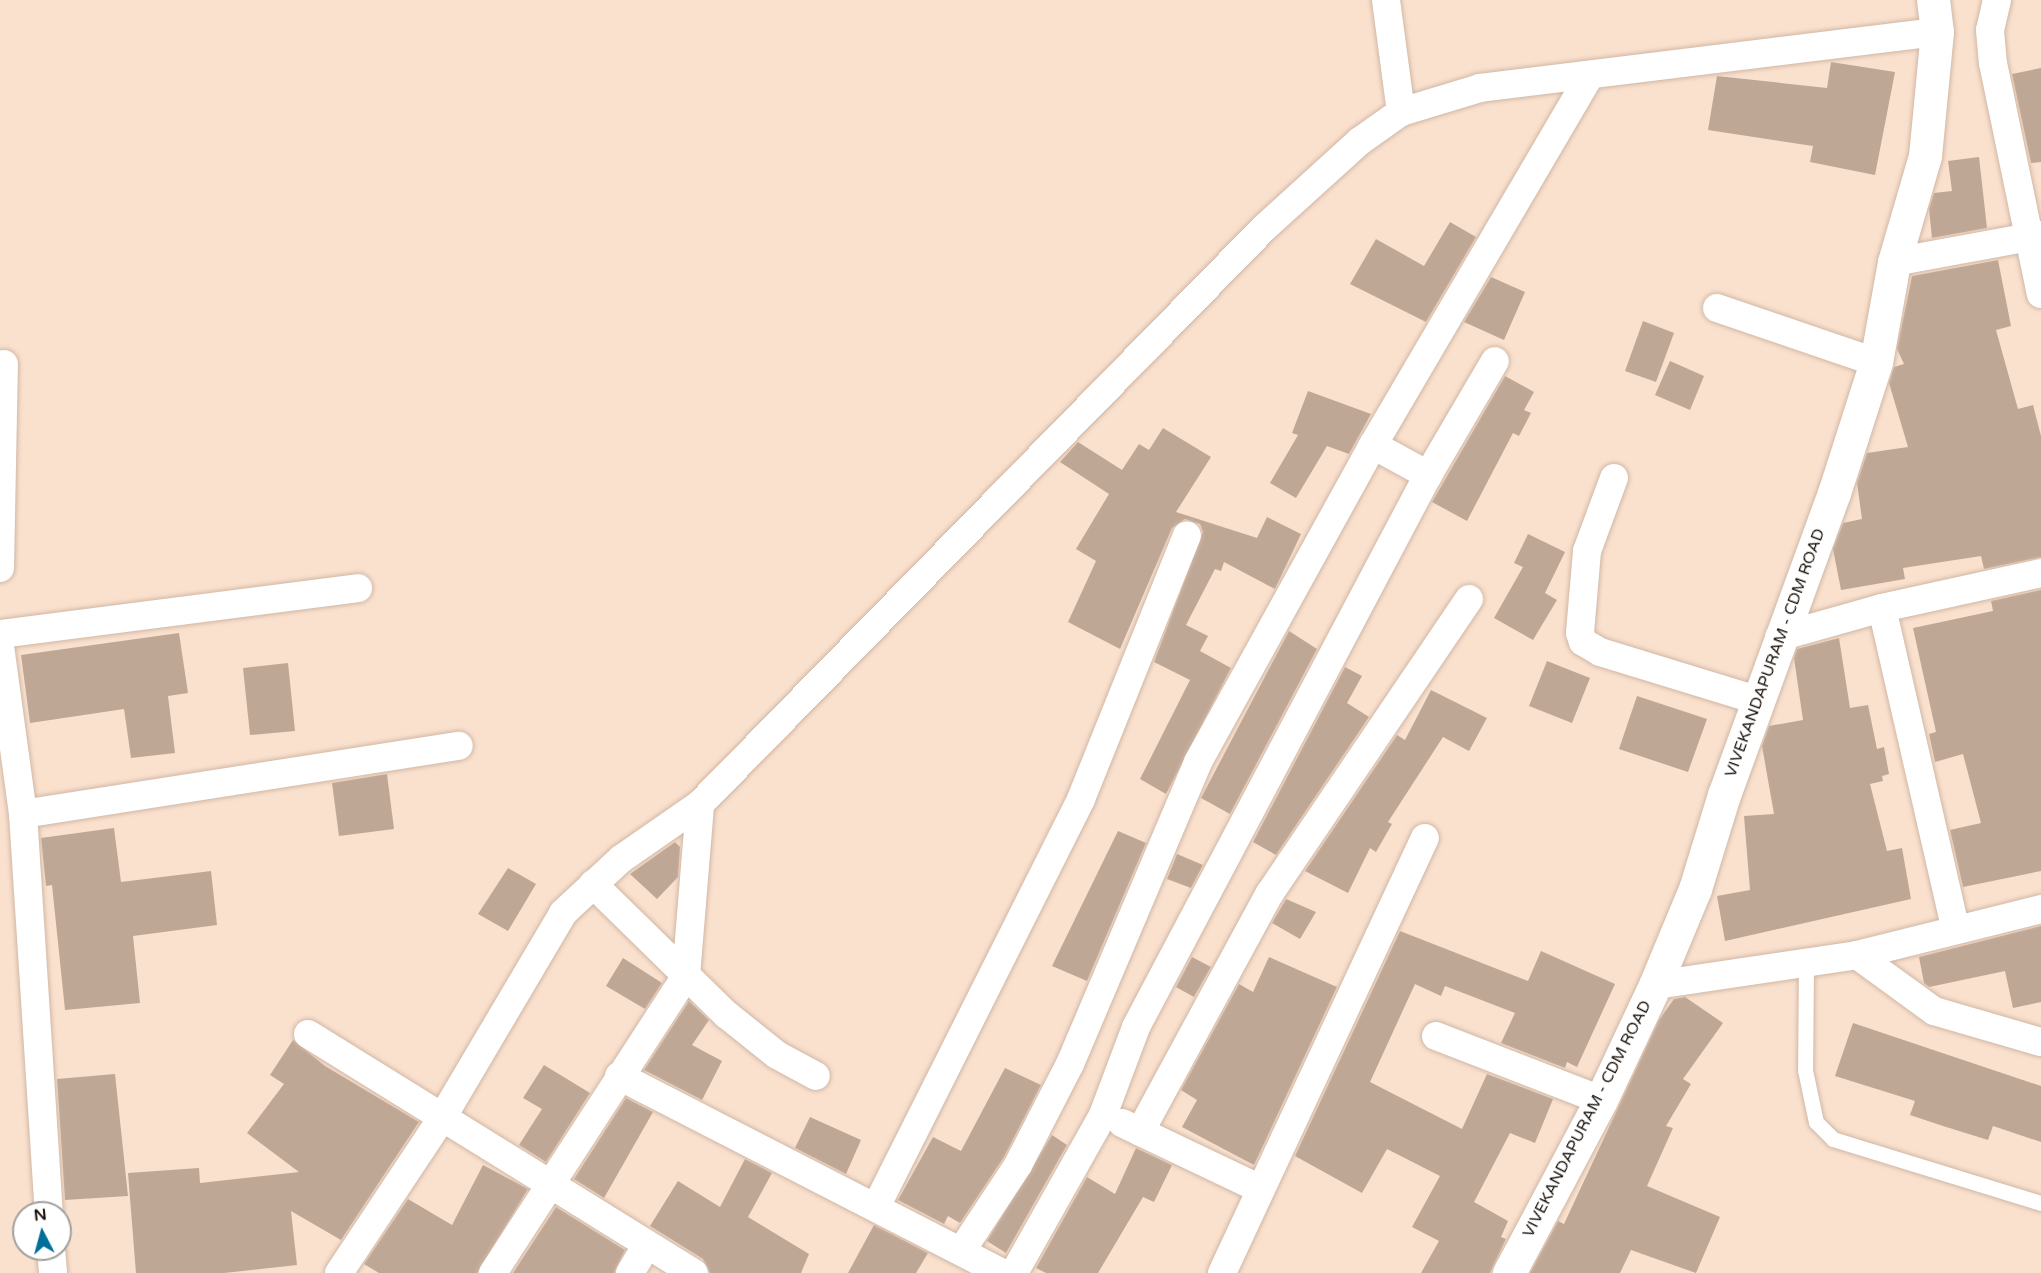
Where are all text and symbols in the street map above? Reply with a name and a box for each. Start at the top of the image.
street label: VIVEKANDAPURAM - CDM ROAD [1721,526,1829,780]
street label: VIVEKANDAPURAM - CDM ROAD [1519,997,1655,1241]
north arrow [12,1201,72,1261]
text: N [33,1204,48,1226]

